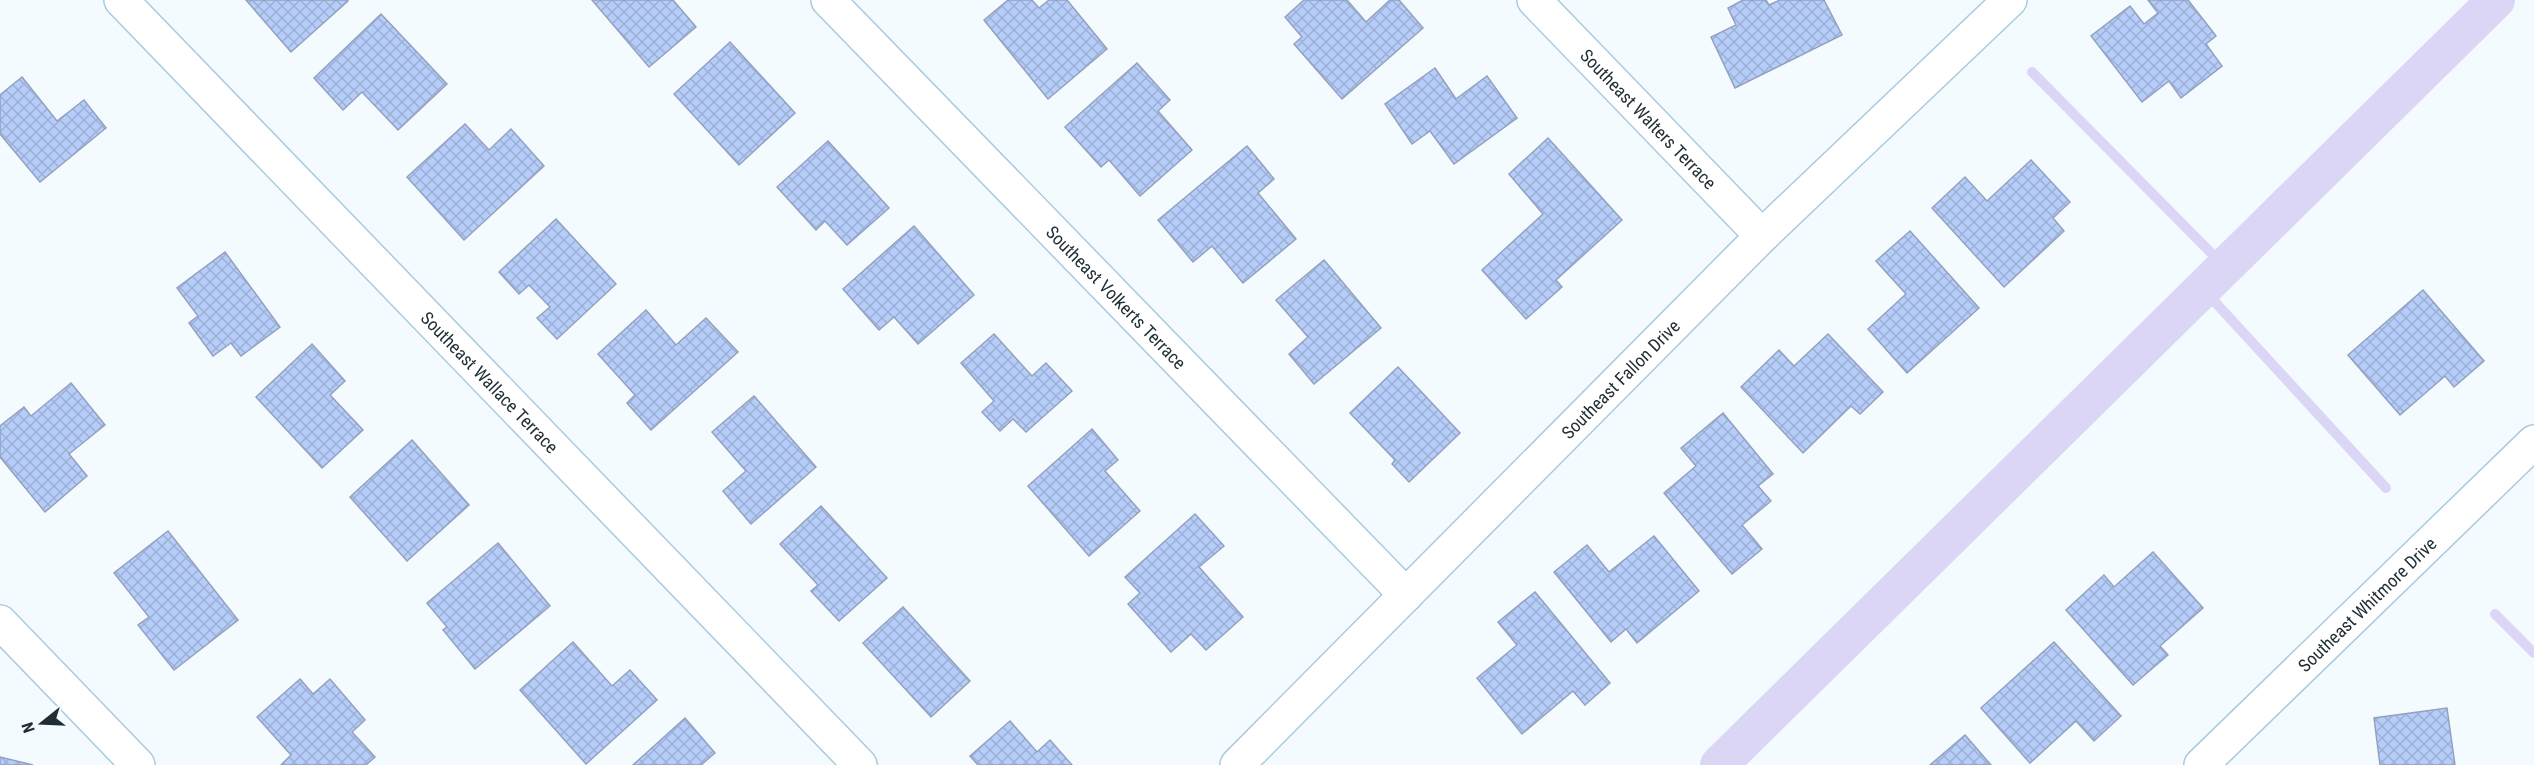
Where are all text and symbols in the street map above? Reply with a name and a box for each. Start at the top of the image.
street label: Southeast Walters Terrace [1576,44,1721,193]
street label: Southeast Volkerts Terrace [1042,221,1191,373]
street label: Southeast Wallace Terrace [417,307,563,457]
street label: Southeast Fallon Drive [1557,315,1684,443]
street label: Southeast Whitmore Drive [2293,532,2440,676]
north arrow [12,693,72,753]
text: N [18,720,39,735]

